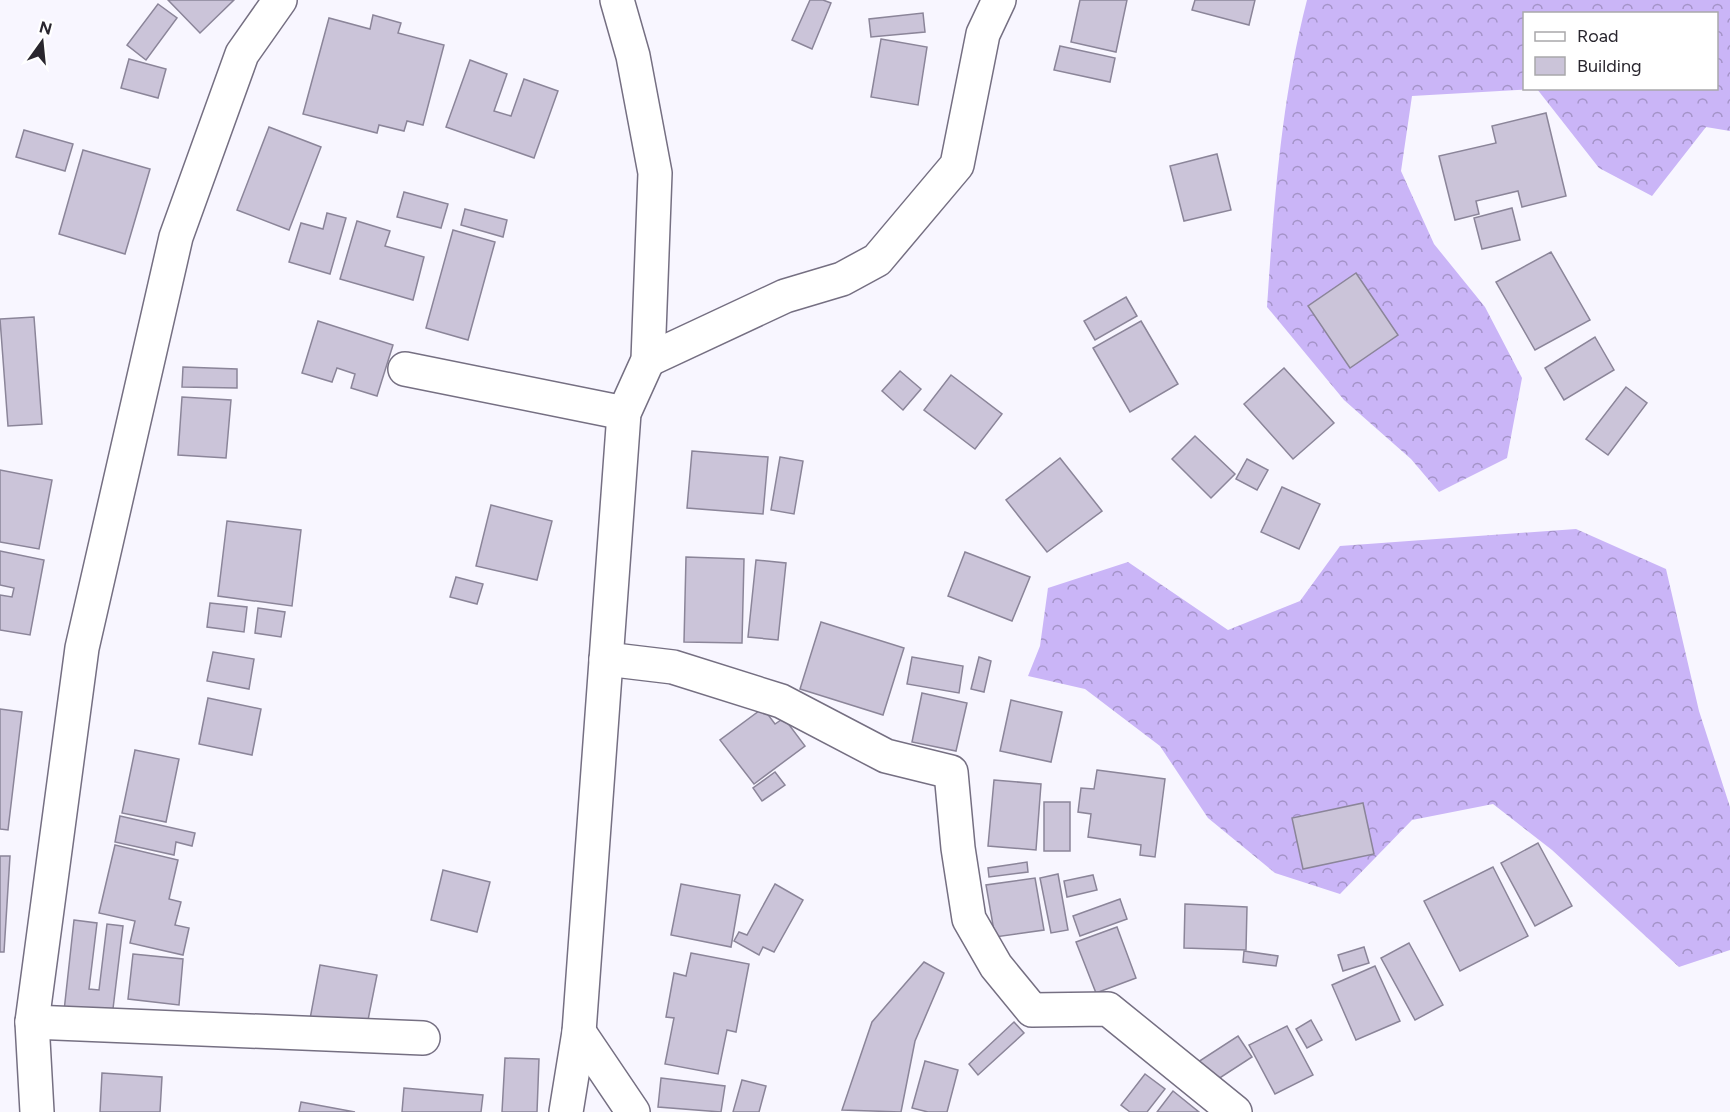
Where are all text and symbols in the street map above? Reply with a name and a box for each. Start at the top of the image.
north arrow [12,12,72,72]
legend [1523,12,1718,90]
text: N [37,17,54,39]
text: Road [1577,25,1618,47]
text: Building [1577,55,1642,77]

